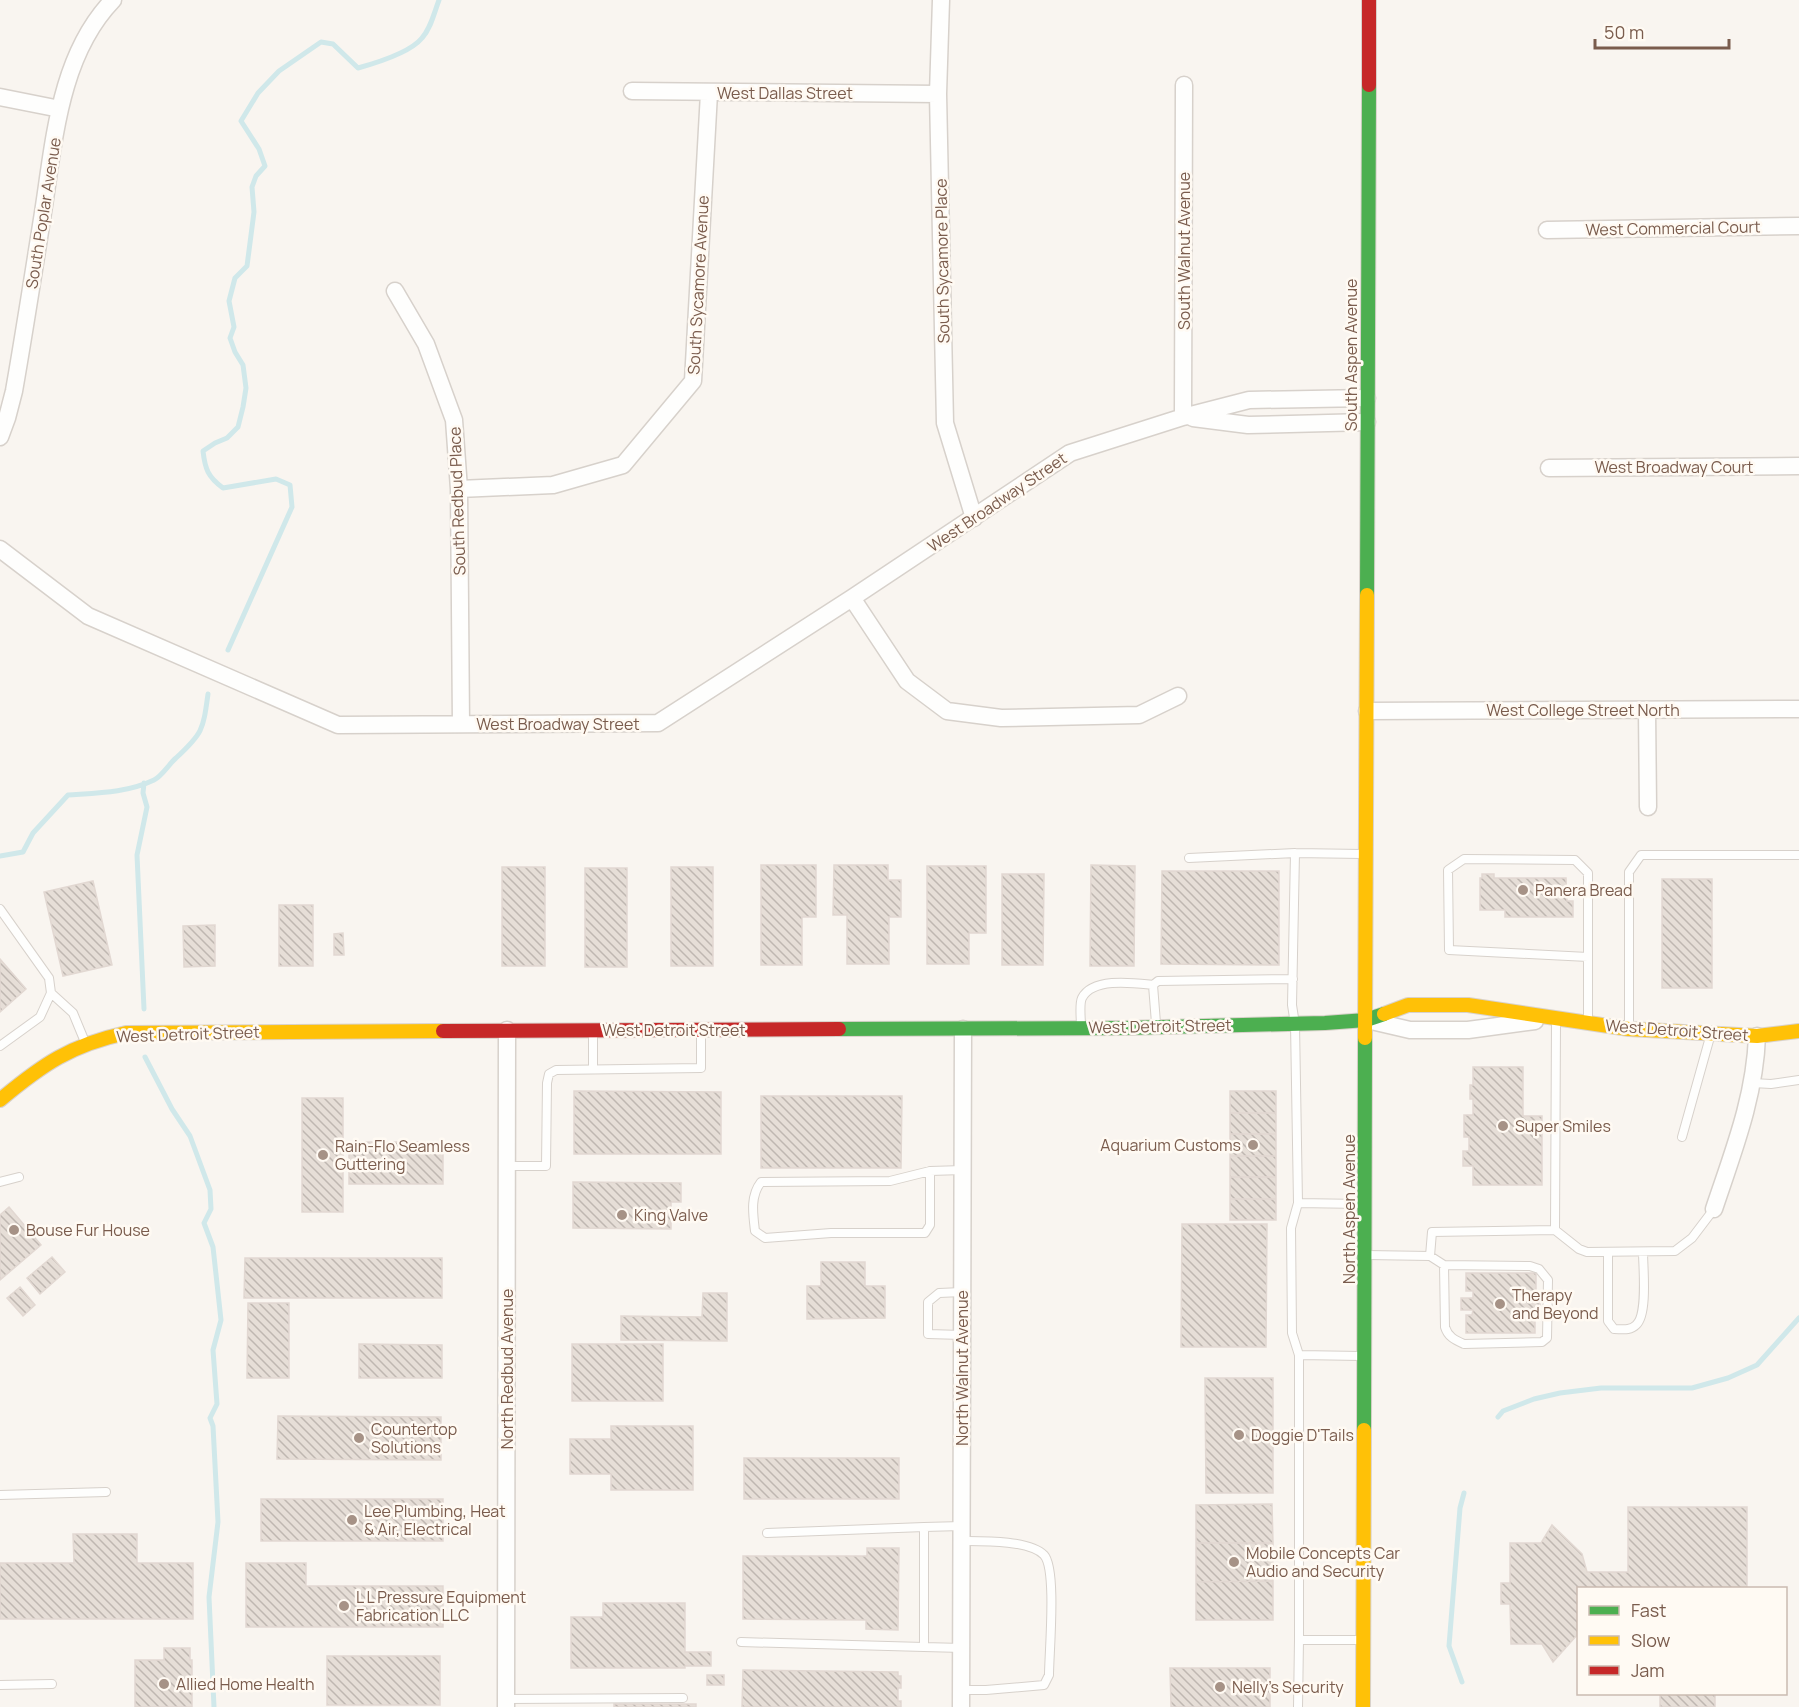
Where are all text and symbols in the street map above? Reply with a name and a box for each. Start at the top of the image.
scale bar [1595,12,1728,50]
text: 50 m [1604,20,1644,44]
street label: West Dallas Street [717,82,853,104]
street label: South Poplar Avenue [20,136,66,290]
street label: South Walnut Avenue [1173,172,1195,330]
street label: South Sycamore Place [930,178,954,344]
street label: South Sycamore Avenue [682,195,714,375]
street label: West Commercial Court [1585,215,1761,241]
street label: South Aspen Avenue [1340,279,1362,431]
street label: South Redbud Place [443,426,471,576]
street label: West Broadway Street [923,447,1071,557]
street label: West Broadway Court [1594,456,1754,478]
street label: West College Street North [1486,699,1680,721]
street label: West Broadway Street [476,713,640,735]
place label: Panera Bread [1535,879,1633,901]
marker: Panera Bread [1516,883,1530,897]
street label: West Detroit Street [1088,1014,1232,1038]
street label: West Detroit Street [1605,1014,1749,1046]
street label: West Detroit Street [602,1019,746,1041]
street label: West Detroit Street [116,1021,260,1047]
place label: Super Smiles [1515,1115,1611,1137]
marker: Super Smiles [1496,1119,1510,1133]
place label: Aquarium Customs [1100,1134,1241,1156]
street label: North Aspen Avenue [1338,1134,1360,1284]
place label: Rain-Flo Seamless Guttering [335,1135,470,1175]
marker: Aquarium Customs [1246,1138,1260,1152]
marker: Rain-Flo Seamless Guttering [316,1148,330,1162]
place label: King Valve [634,1204,708,1226]
marker: King Valve [615,1208,629,1222]
place label: Bouse Fur House [26,1219,150,1241]
marker: Bouse Fur House [7,1223,21,1237]
place label: Therapy and Beyond [1512,1284,1599,1324]
street label: North Redbud Avenue [496,1289,518,1449]
street label: North Walnut Avenue [951,1290,973,1446]
marker: Therapy and Beyond [1493,1297,1507,1311]
place label: Countertop Solutions [371,1418,457,1458]
place label: Doggie D'Tails [1251,1424,1354,1446]
marker: Doggie D'Tails [1232,1428,1246,1442]
marker: Countertop Solutions [352,1431,366,1445]
place label: Lee Plumbing, Heat & Air, Electrical [364,1500,506,1540]
marker: Lee Plumbing, Heat & Air, Electrical [345,1513,359,1527]
place label: Mobile Concepts Car Audio and Security [1246,1542,1400,1582]
marker: Mobile Concepts Car Audio and Security [1227,1555,1241,1569]
place label: L L Pressure Equipment Fabrication LLC [356,1586,526,1626]
legend [1577,1587,1787,1695]
text: Fast [1631,1598,1666,1622]
marker: L L Pressure Equipment Fabrication LLC [337,1599,351,1613]
text: Slow [1631,1628,1671,1652]
text: Jam [1631,1658,1665,1682]
place label: Allied Home Health [176,1673,315,1695]
place label: Nelly's Security [1232,1676,1344,1698]
marker: Allied Home Health [157,1677,171,1691]
marker: Nelly's Security [1213,1680,1227,1694]

